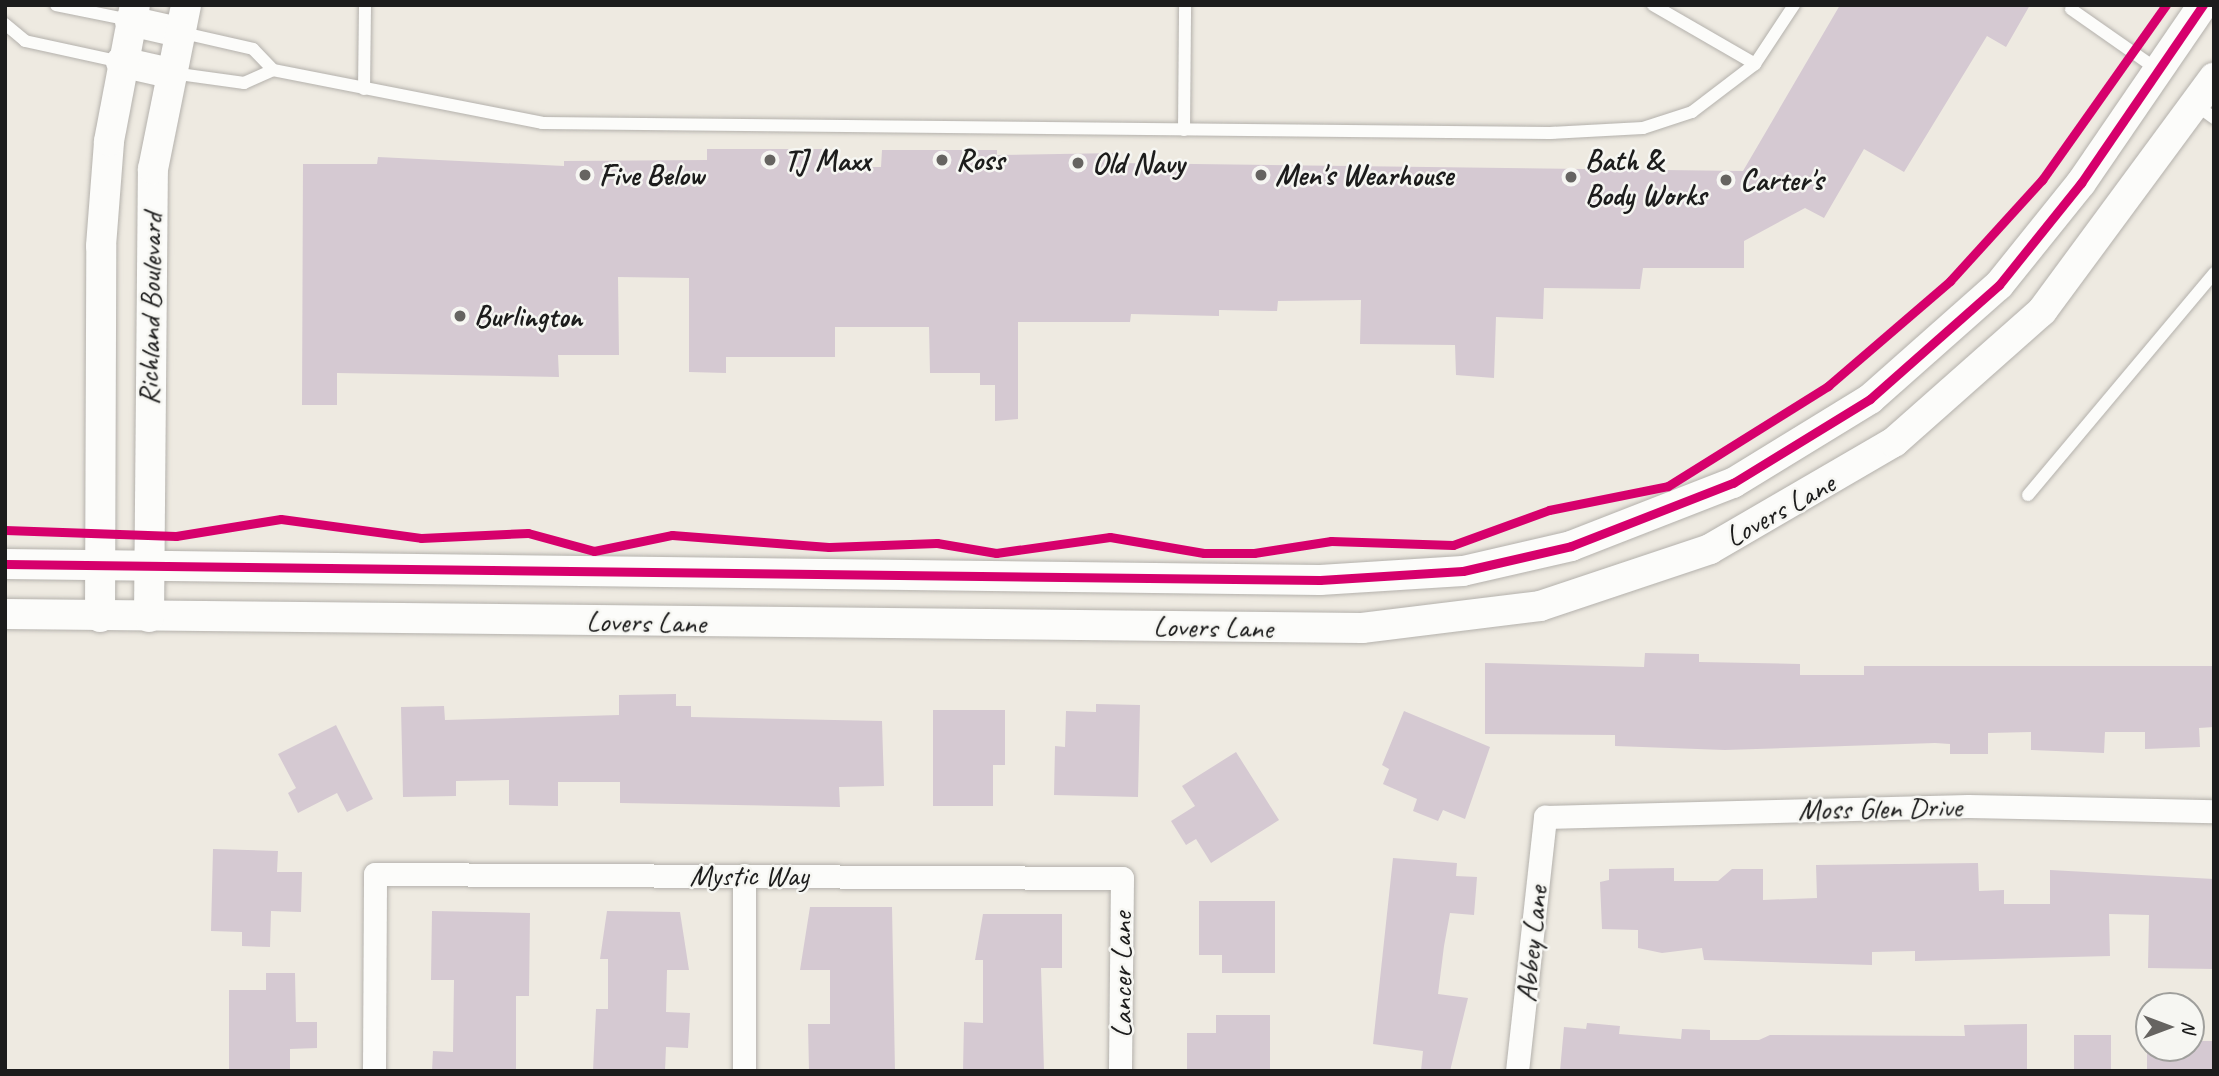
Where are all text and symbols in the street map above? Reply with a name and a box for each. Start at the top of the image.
place label: TJ Maxx [784,142,870,178]
place label: Ross [956,142,1004,178]
place label: Bath & Body Works [1585,142,1706,212]
place label: Old Navy [1092,145,1184,181]
marker: TJ Maxx [762,152,778,168]
marker: Ross [934,152,950,168]
marker: Old Navy [1070,155,1086,171]
place label: Five Below [599,157,704,193]
place label: Men's Wearhouse [1275,157,1453,193]
place label: Carter's [1740,162,1823,198]
marker: Five Below [577,167,593,183]
marker: Men's Wearhouse [1253,167,1269,183]
marker: Bath & Body Works [1563,169,1579,185]
marker: Carter's [1718,172,1734,188]
street label: Richland Boulevard [130,212,170,406]
place label: Burlington [474,298,582,334]
marker: Burlington [452,308,468,324]
street label: Lovers Lane [1719,465,1841,555]
street label: Lovers Lane [585,603,707,641]
street label: Lovers Lane [1152,608,1274,646]
street label: Moss Glen Drive [1798,789,1962,827]
street label: Mystic Way [689,857,809,893]
street label: Abbey Lane [1507,884,1555,1004]
street label: Lancer Lane [1103,912,1139,1038]
north arrow [2135,992,2205,1062]
text: N [2177,1021,2201,1033]

